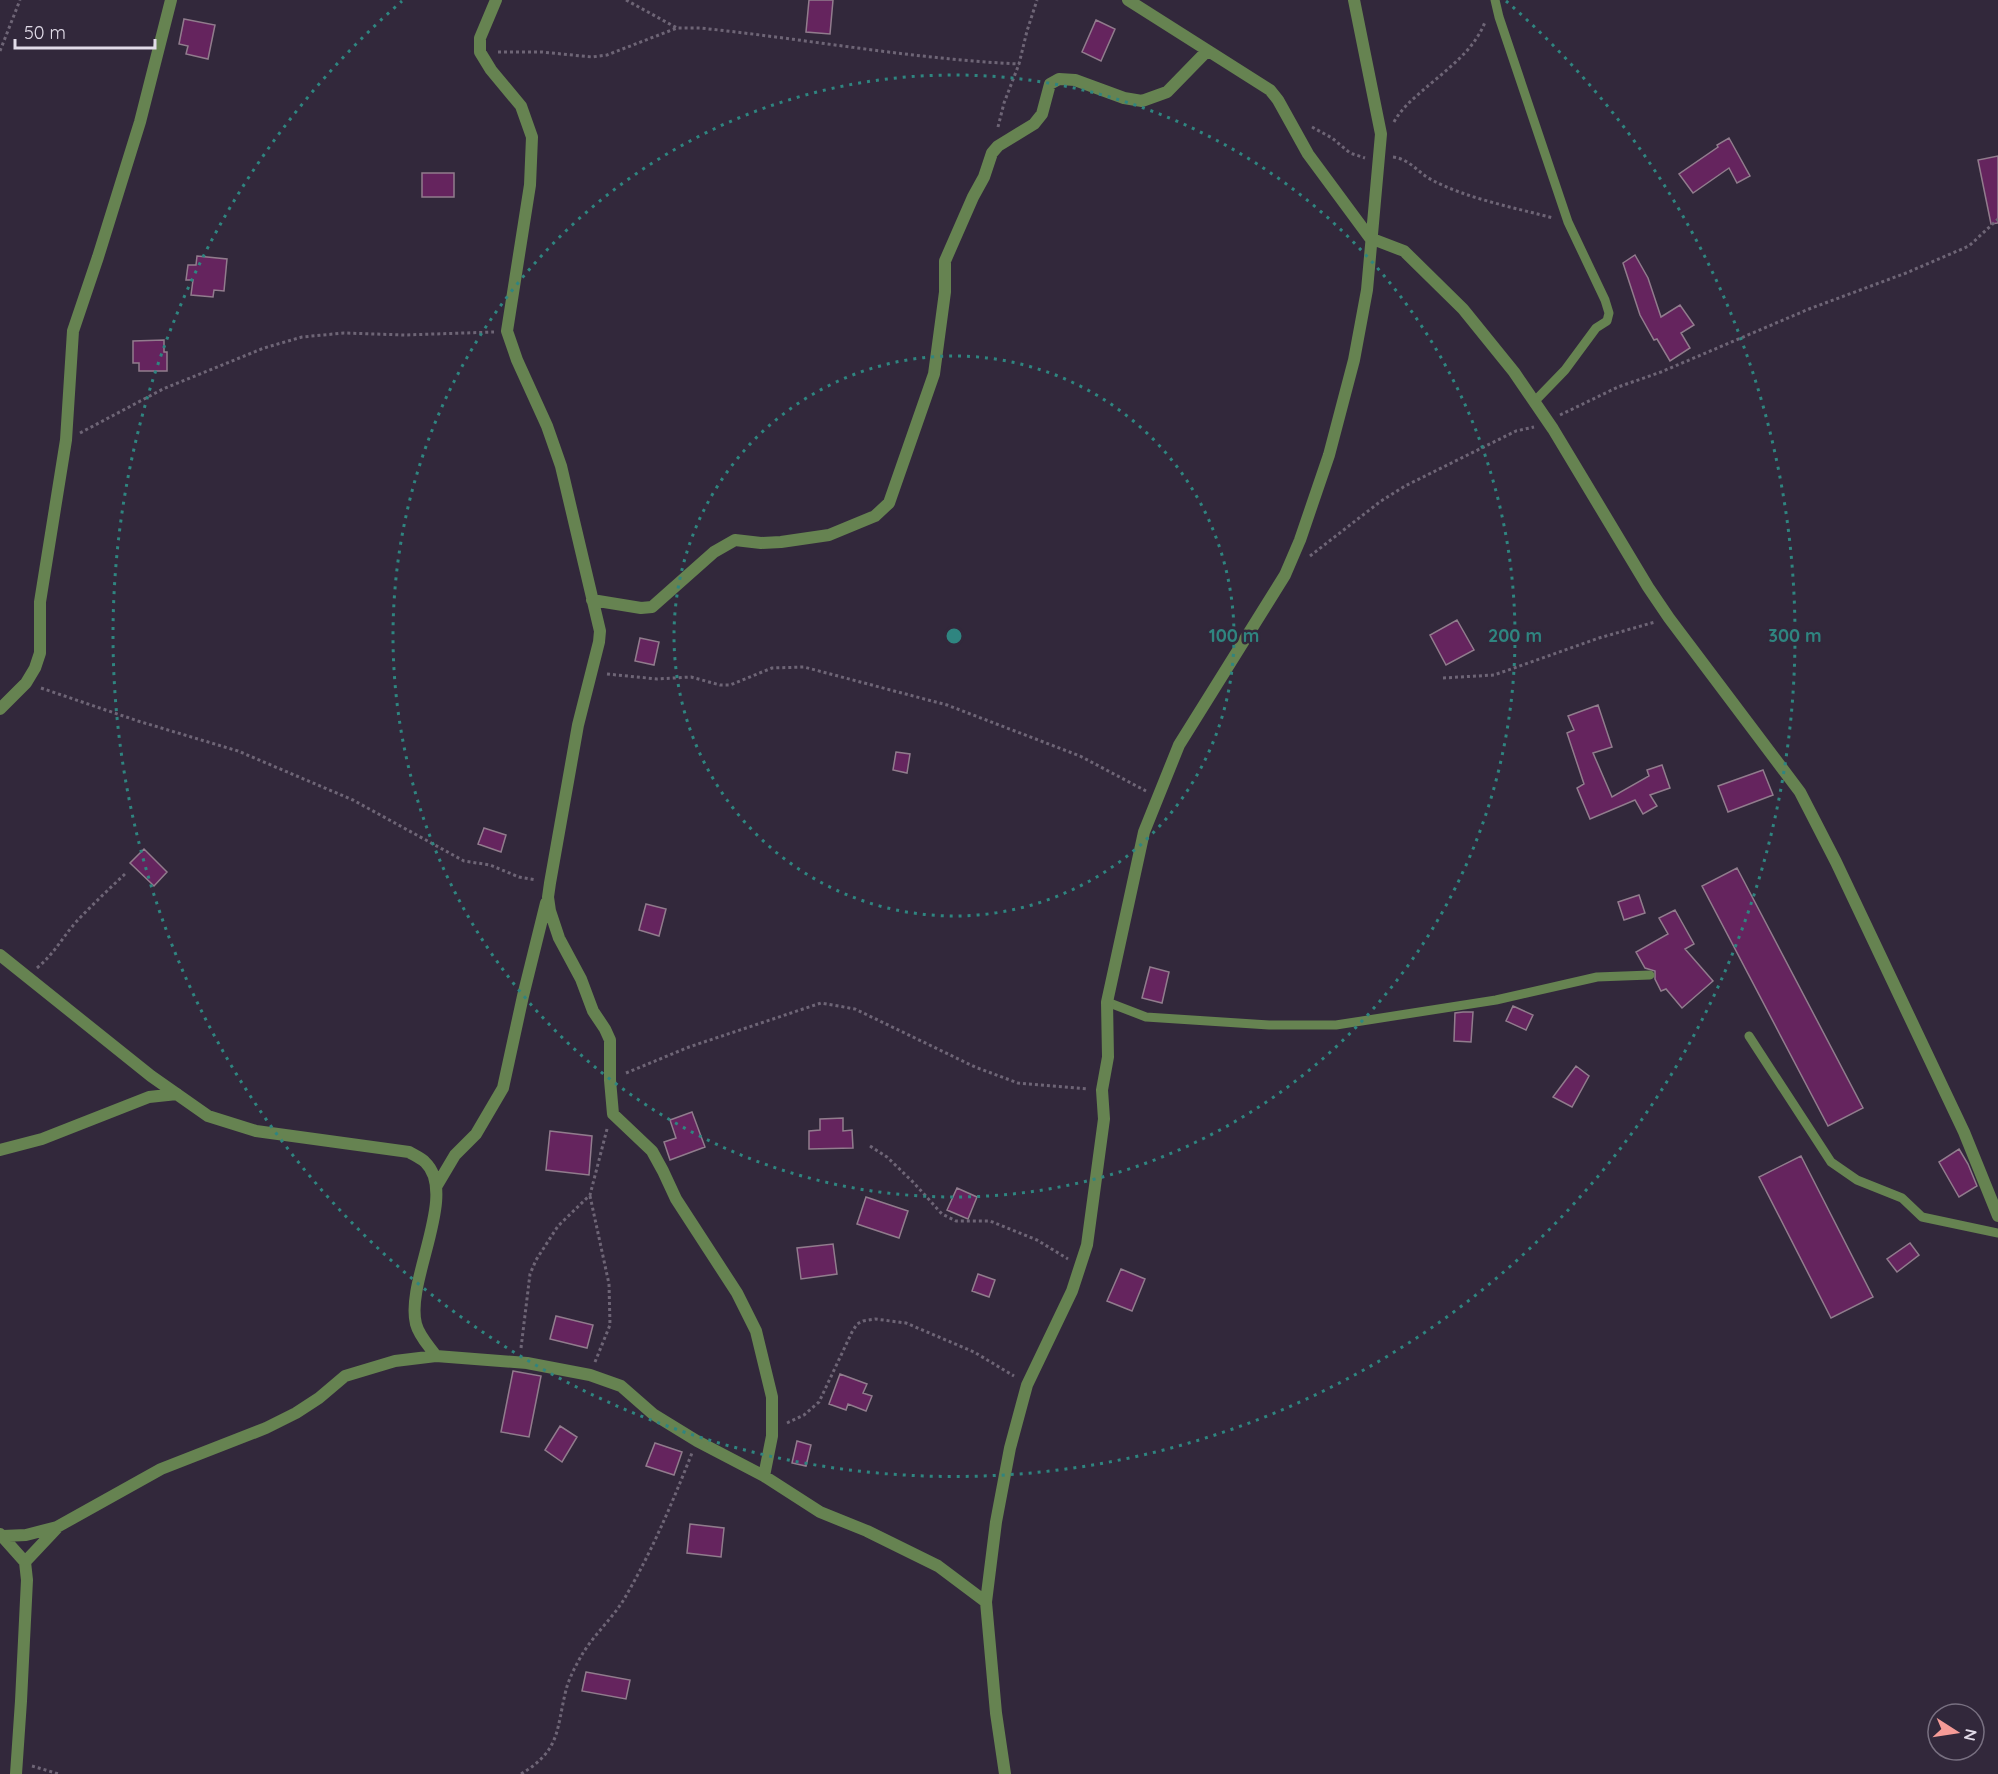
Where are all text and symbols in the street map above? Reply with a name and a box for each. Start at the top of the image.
scale bar [15,12,154,50]
text: 50 m [24,21,66,44]
text: 100 m [1209,624,1259,647]
text: 200 m [1488,624,1542,647]
text: 300 m [1768,624,1822,647]
centre of rings [944,626,964,646]
north arrow [1926,1702,1986,1762]
text: N [1960,1727,1982,1743]

